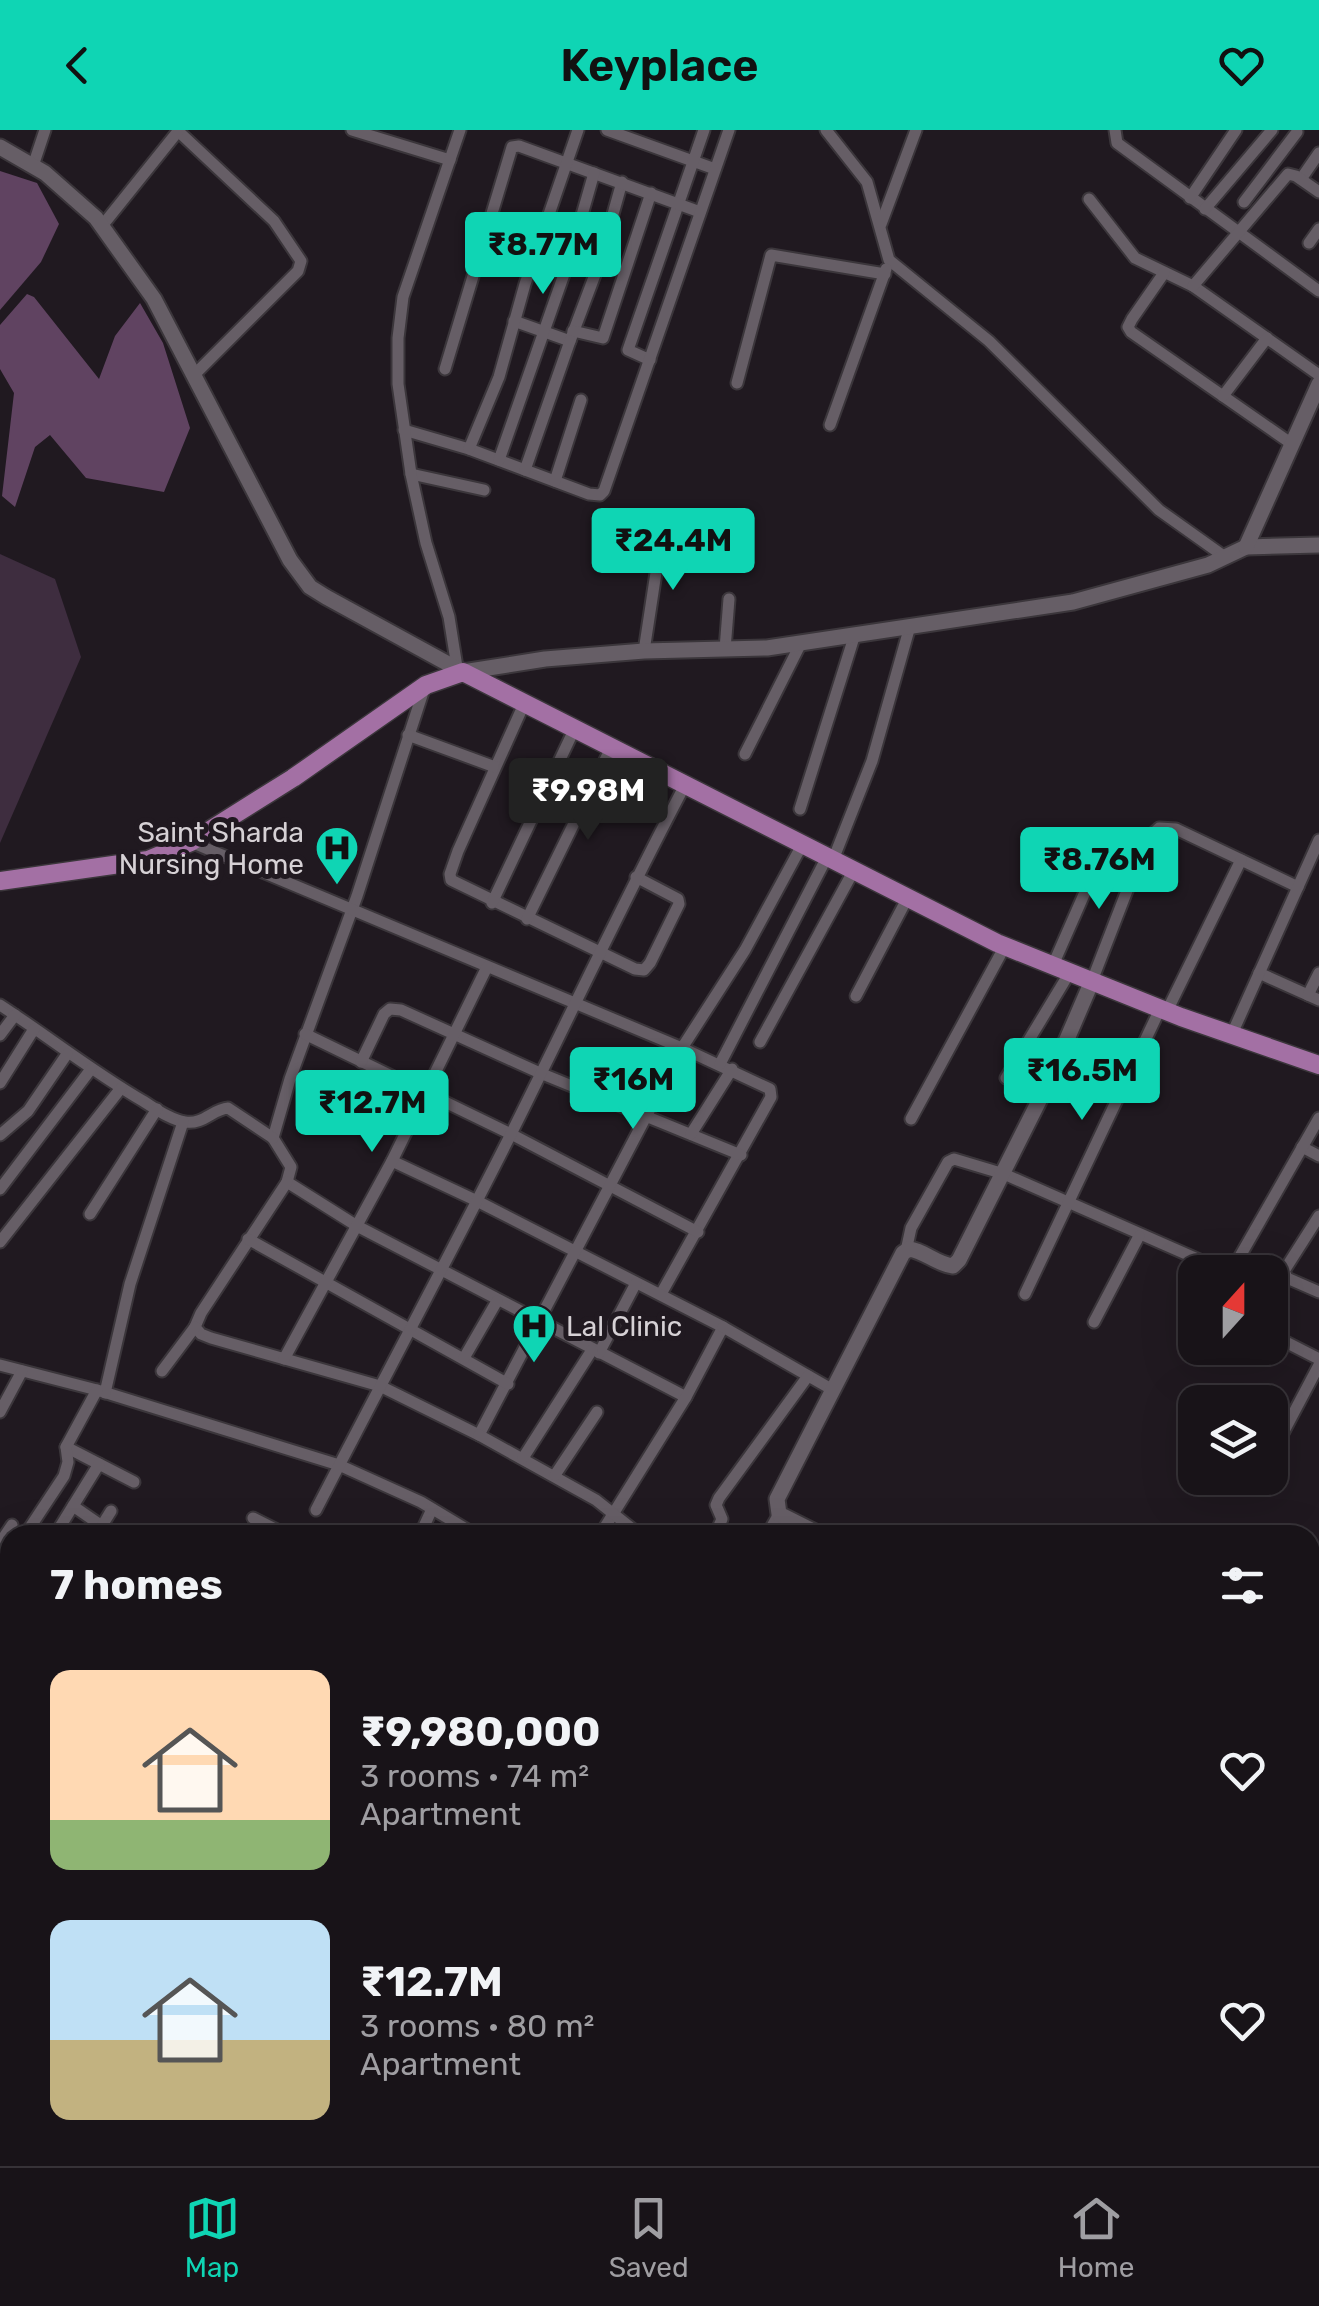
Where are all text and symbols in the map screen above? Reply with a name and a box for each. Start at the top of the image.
icon: back [50,38,105,93]
icon: heart [1214,38,1269,93]
text: Keyplace [560,39,759,92]
pin: ₹8.77M [462,212,624,297]
text: ₹8.77M [487,225,599,263]
pin: ₹24.4M [592,508,754,593]
text: ₹24.4M [614,521,732,559]
pin: ₹9.98M [507,758,669,843]
text: ₹9.98M [531,771,645,809]
place label: Saint Sharda Nursing Home [119,816,304,881]
hospital icon: Saint Sharda Nursing Home [314,825,360,886]
pin: ₹8.76M [1018,827,1180,912]
text: ₹8.76M [1042,840,1156,878]
pin: ₹16.5M [1001,1038,1163,1123]
pin: ₹16M [574,1047,692,1132]
text: ₹16.5M [1026,1051,1138,1089]
text: ₹16M [592,1060,674,1098]
pin: ₹12.7M [291,1070,453,1155]
text: ₹12.7M [318,1083,426,1121]
north arrow [1178,1255,1288,1365]
map controls [1178,1255,1288,1495]
hospital icon: Lal Clinic [511,1303,557,1364]
place label: Lal Clinic [566,1310,682,1343]
button: layers [1178,1385,1288,1495]
icon: filters [1215,1558,1270,1613]
text: 7 homes [50,1560,223,1610]
text: ₹9,980,000 [360,1707,601,1757]
icon: home [130,1710,250,1830]
icon: heart [1215,1743,1270,1798]
text: 3 rooms · 74 m² [360,1757,589,1795]
text: Apartment [360,1795,521,1833]
text: ₹12.7M [360,1957,503,2007]
icon: home [130,1960,250,2080]
icon: heart [1215,1993,1270,2048]
text: 3 rooms · 80 m² [360,2007,595,2045]
text: Apartment [360,2045,521,2083]
tab: Map [185,2191,240,2284]
tab: Saved [609,2191,689,2284]
tab: Home [1058,2191,1134,2284]

